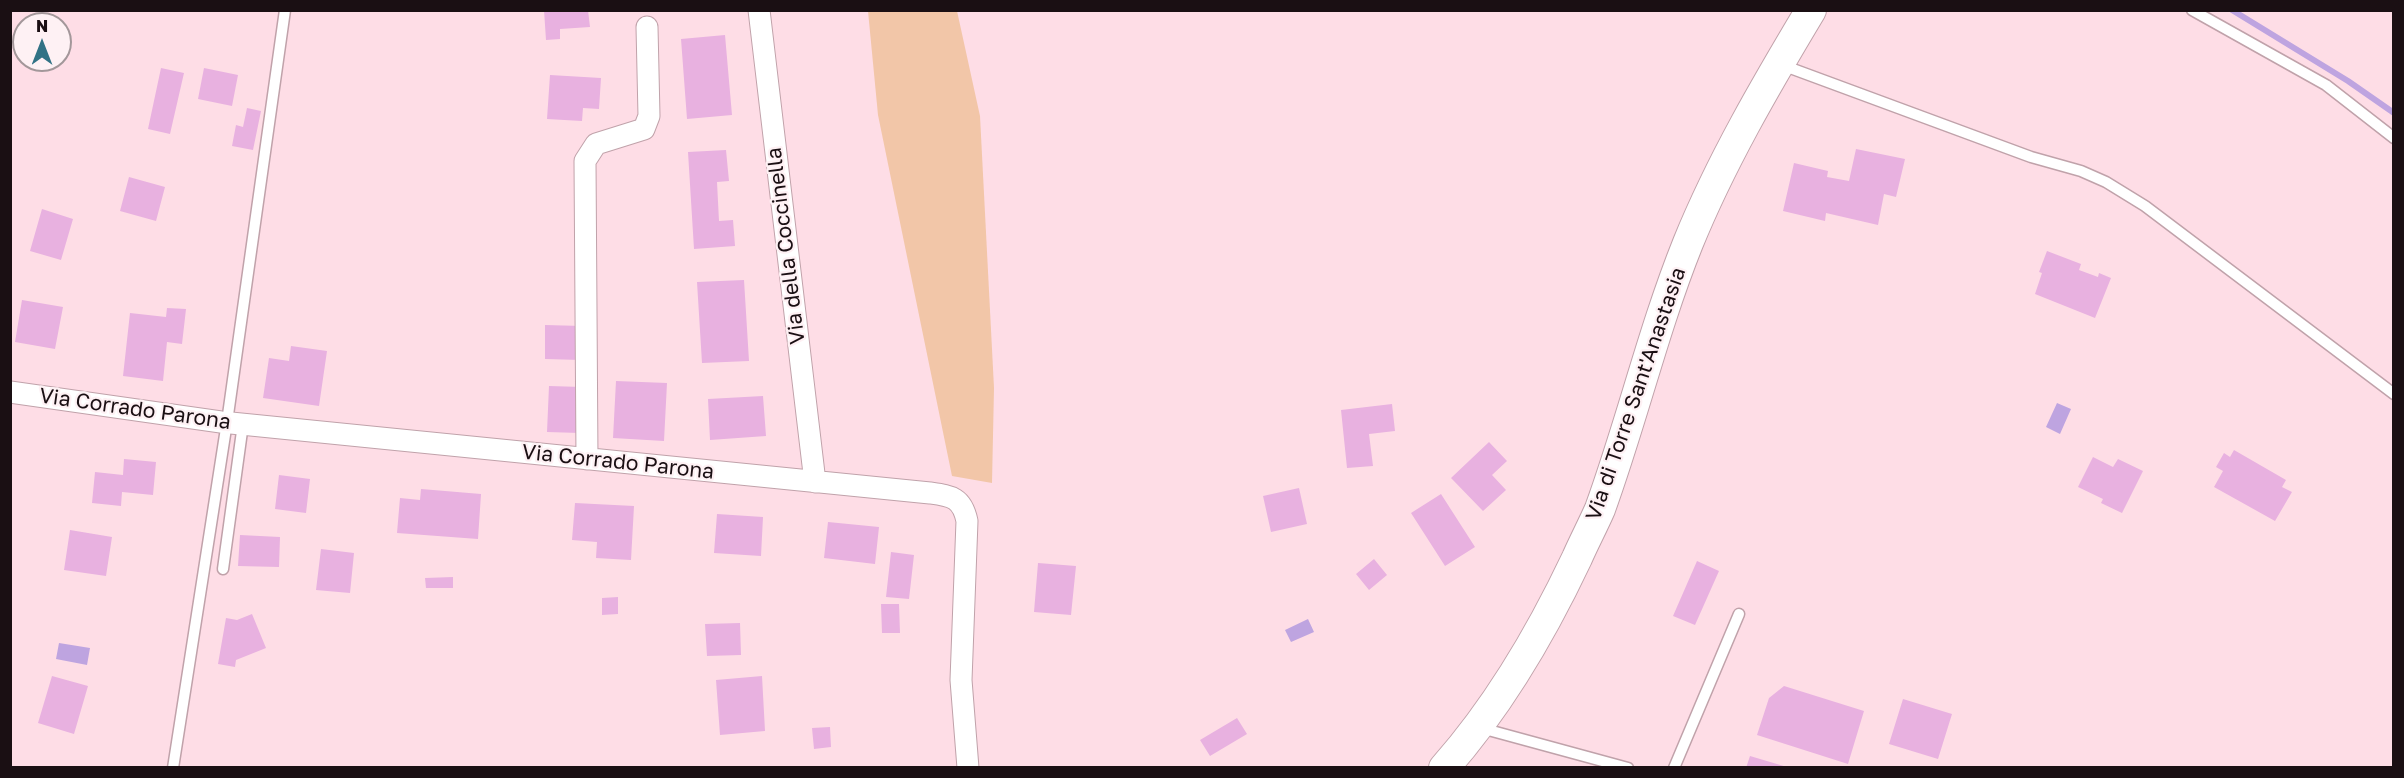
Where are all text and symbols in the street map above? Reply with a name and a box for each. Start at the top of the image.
north arrow [12,12,72,72]
text: N [36,16,48,36]
street label: Via della Coccinella [761,146,811,346]
street label: Via di Torre Sant'Anastasia [1581,264,1691,524]
street label: Via Corrado Parona [38,383,232,435]
street label: Via Corrado Parona [521,439,715,485]

